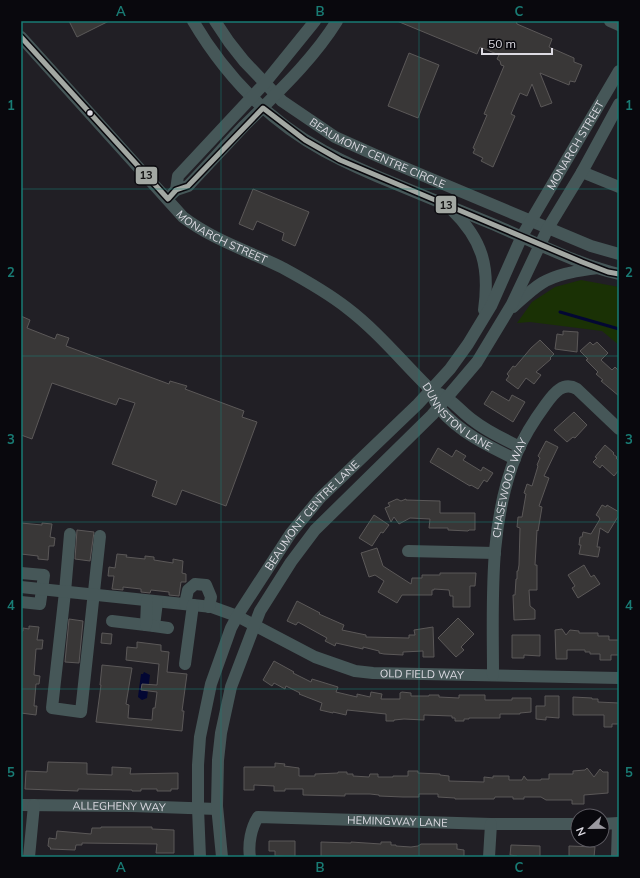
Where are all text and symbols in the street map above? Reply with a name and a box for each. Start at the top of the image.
text: A [116,3,126,19]
text: B [316,3,325,19]
text: C [515,3,524,19]
scale bar [482,30,552,56]
text: 50 m [488,36,516,51]
text: 1 [7,97,15,113]
text: 1 [625,97,633,113]
street label: MONARCH STREET [544,98,607,192]
unlabelled marker [85,108,95,118]
street label: BEAUMONT CENTRE CIRCLE [307,115,448,191]
line badge: 13 [135,166,158,185]
text: 13 [139,168,153,182]
line badge: 13 [435,195,457,214]
text: 13 [439,198,453,212]
street label: MONARCH STREET [173,207,270,267]
text: 2 [7,264,15,280]
text: 2 [625,264,633,280]
street label: DUNNSTON LANE [420,380,495,453]
text: 3 [7,431,15,447]
text: 3 [625,431,633,447]
street label: CHASEWOOD WAY [489,435,530,539]
street label: BEAUMONT CENTRE LANE [262,457,362,573]
text: 4 [7,597,15,613]
text: 4 [625,597,633,613]
street label: OLD FIELD WAY [380,666,464,682]
text: 5 [7,764,15,780]
text: 5 [625,764,633,780]
street label: ALLEGHENY WAY [72,798,166,814]
north arrow [570,808,610,848]
street label: HEMINGWAY LANE [347,813,448,830]
text: N [573,825,589,838]
text: A [116,859,126,875]
text: B [316,859,325,875]
text: C [515,859,524,875]

